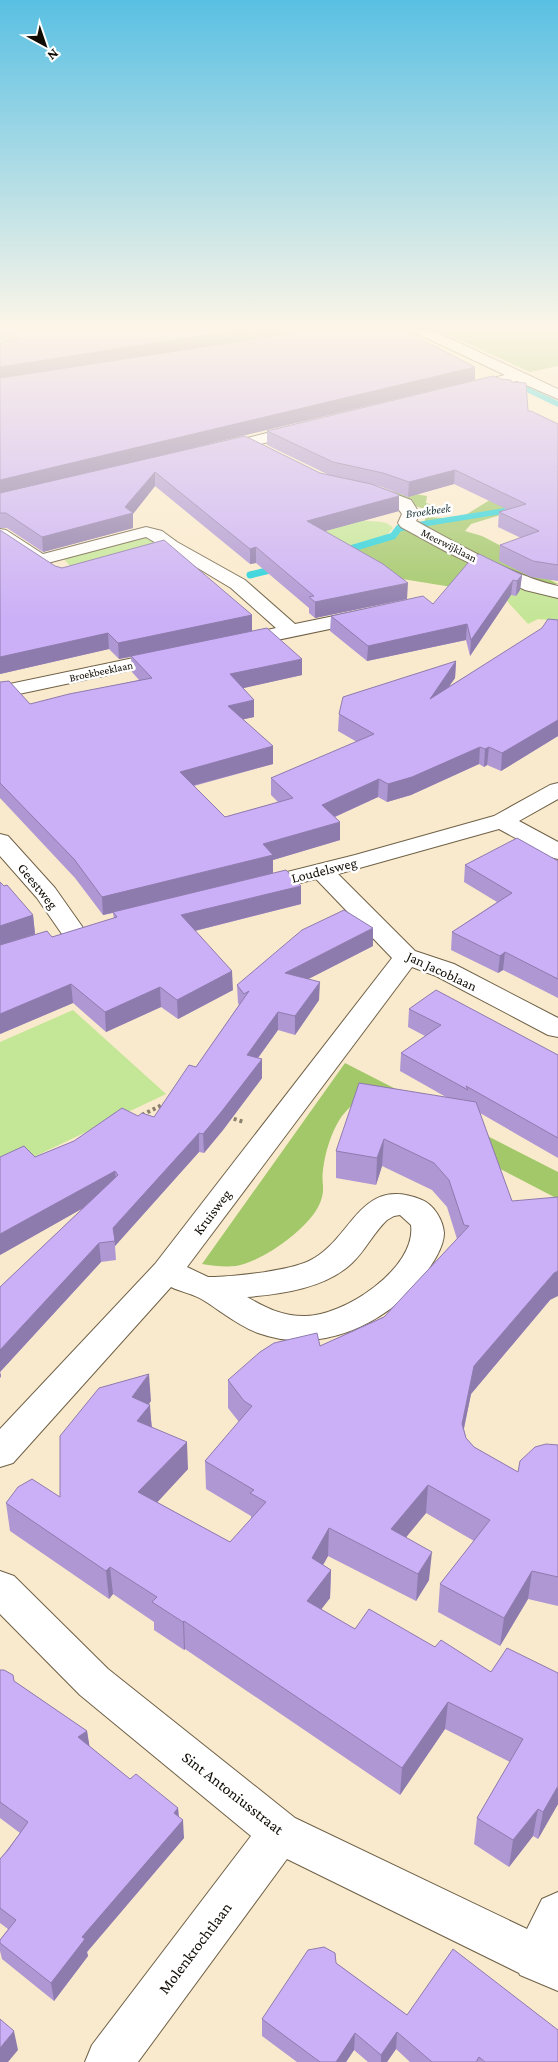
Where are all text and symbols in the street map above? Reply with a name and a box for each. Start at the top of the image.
north arrow [20,20,70,70]
text: N [44,46,62,64]
water label: Broekbeek [405,501,452,521]
street label: Meerwijklaan [419,526,479,565]
street label: Broekbeeklaan [68,658,134,684]
street label: Loudelsweg [290,854,359,886]
street label: Geestweg [15,860,61,912]
street label: Jan Jacoblaan [403,947,480,994]
street label: Kruisweg [190,1186,234,1238]
street label: Sint Antoniusstraat [179,1748,288,1838]
street label: Molenkrochtlaan [155,1899,235,1997]

